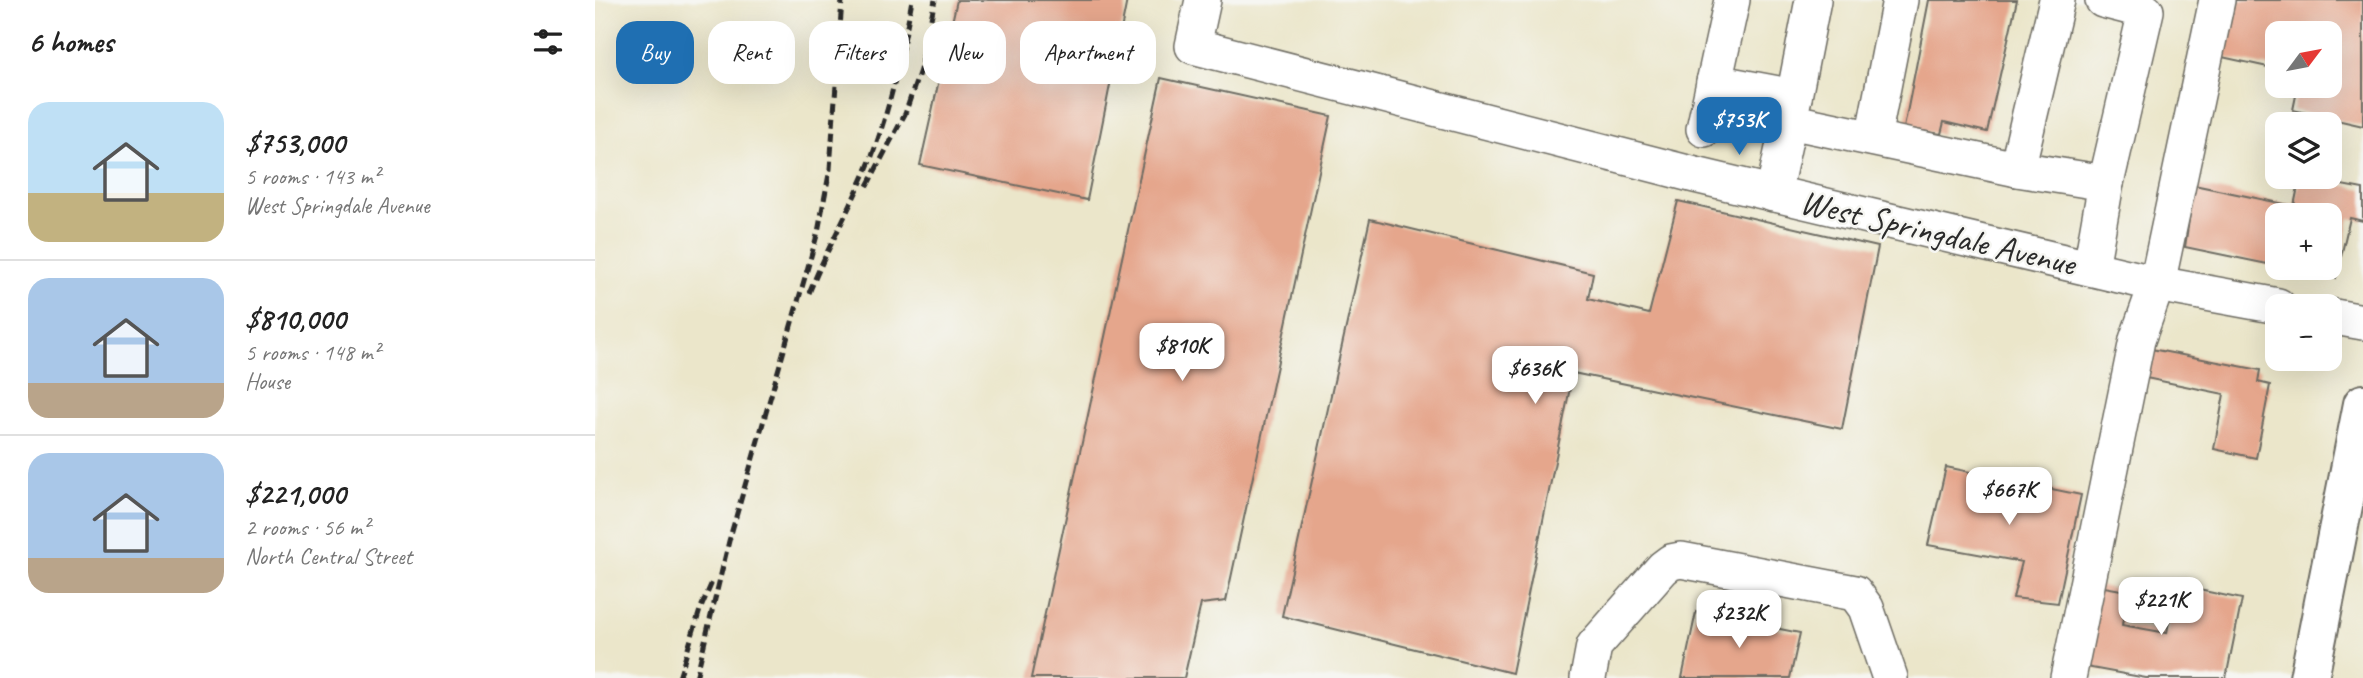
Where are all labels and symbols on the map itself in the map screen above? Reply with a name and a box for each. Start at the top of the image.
north arrow [2265,21,2341,98]
pin: $753K [1690,97,1788,157]
street label: West Springdale Avenue [1796,179,2082,287]
pin: $810K [1133,324,1231,383]
pin: $636K [1486,346,1584,406]
pin: $667K [1960,468,2058,527]
pin: $221K [2112,578,2210,637]
pin: $232K [1690,590,1788,650]

